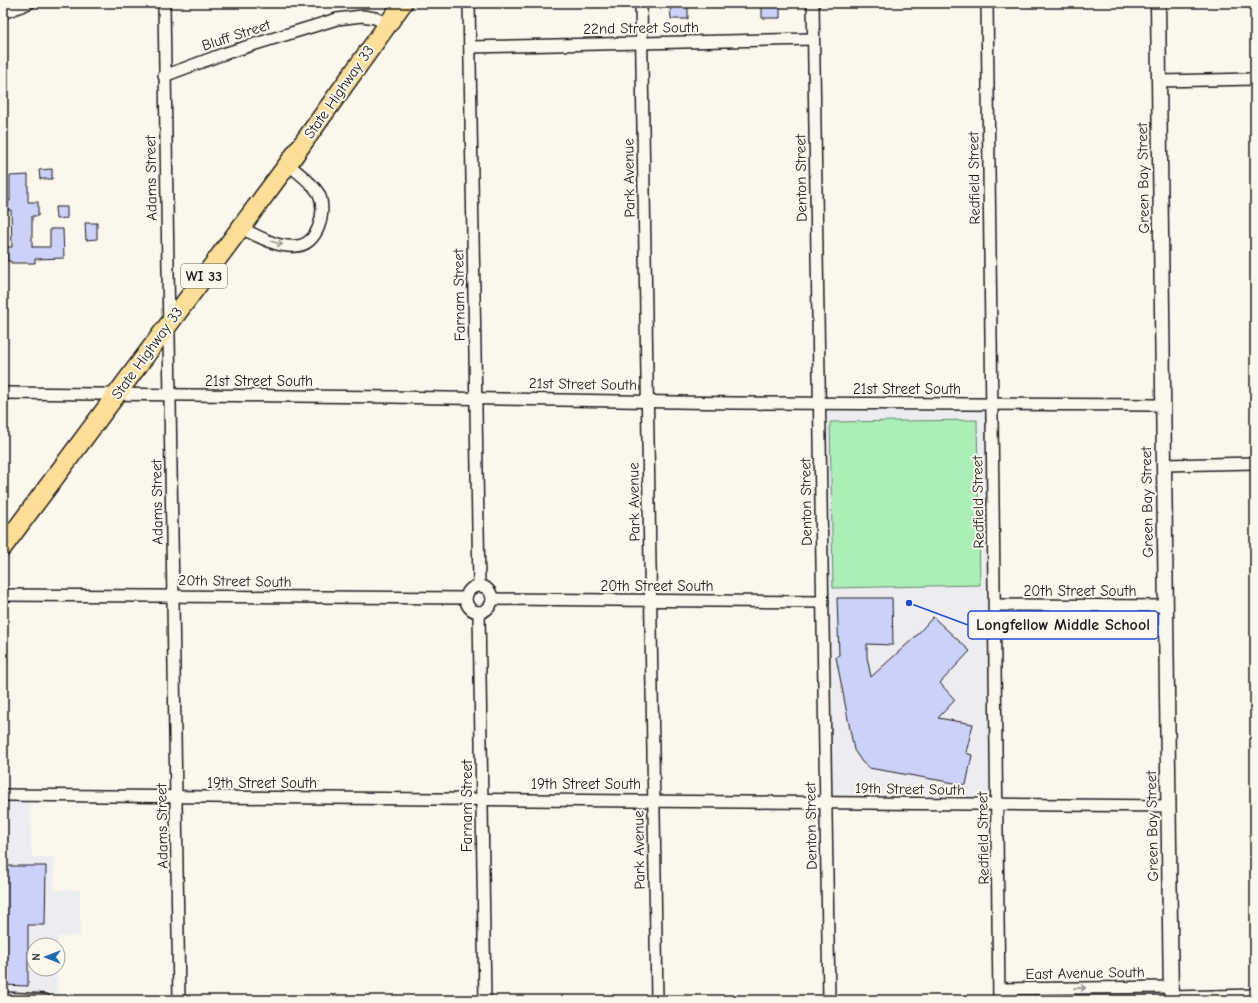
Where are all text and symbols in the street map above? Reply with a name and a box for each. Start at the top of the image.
street label: Bluff Street [199,15,273,55]
street label: 22nd Street South [583,18,699,38]
street label: State Highway 33 [300,42,378,142]
street label: Green Bay Street [1133,122,1153,234]
street label: Redfield Street [964,131,984,225]
street label: Denton Street [791,133,811,222]
street label: Adams Street [141,134,161,221]
street label: Park Avenue [619,138,639,218]
one-way arrow [270,240,283,247]
street label: Farnam Street [449,248,469,341]
road number: WI 33 [181,264,227,288]
street label: State Highway 33 [107,303,187,403]
street label: 21st Street South [205,372,313,390]
street label: 21st Street South [529,374,637,394]
street label: 21st Street South [853,380,961,398]
street label: Green Bay Street [1137,446,1157,558]
street label: Redfield Street [968,455,988,549]
street label: Denton Street [796,457,816,546]
street label: Adams Street [147,458,167,545]
street label: Park Avenue [624,462,644,542]
street label: 20th Street South [178,571,292,591]
street label: 20th Street South [600,577,714,595]
street label: 20th Street South [1023,582,1137,600]
callout: Longfellow Middle School [968,611,1158,639]
text: Longfellow Middle School [976,616,1150,634]
street label: Farnam Street [458,759,476,852]
street label: Green Bay Street [1142,770,1162,882]
street label: 19th Street South [207,774,317,792]
street label: 19th Street South [531,775,641,793]
street label: 19th Street South [855,779,965,799]
street label: Denton Street [801,781,821,870]
street label: Adams Street [152,782,172,869]
street label: Redfield Street [973,791,993,885]
street label: Park Avenue [629,810,649,890]
north arrow [26,937,66,977]
text: N [30,953,43,961]
street label: East Avenue South [1025,963,1145,983]
one-way arrow [1073,984,1086,992]

